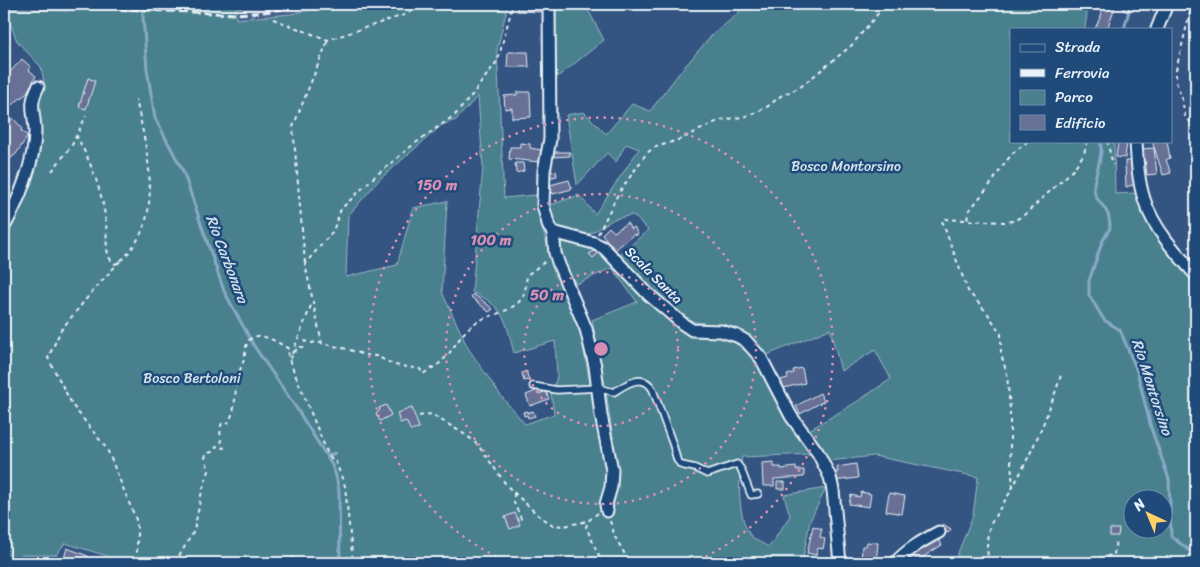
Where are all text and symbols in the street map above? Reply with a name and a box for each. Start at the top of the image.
legend [1010,28,1172,142]
text: Strada [1055,34,1101,60]
text: Ferrovia [1055,60,1110,86]
text: Parco [1055,84,1093,110]
text: Edificio [1055,110,1106,136]
park label: Bosco Montorsino [791,154,901,179]
text: 150 m [417,172,458,198]
water label: Rio Carbonara [198,211,256,308]
text: 100 m [471,227,512,253]
street label: Scala Santa [619,240,689,310]
text: 50 m [530,282,565,308]
water label: Rio Montorsino [1124,335,1180,440]
centre of rings [592,340,610,358]
park label: Bosco Bertoloni [143,366,242,391]
north arrow [1122,490,1172,540]
text: N [1126,492,1152,518]

